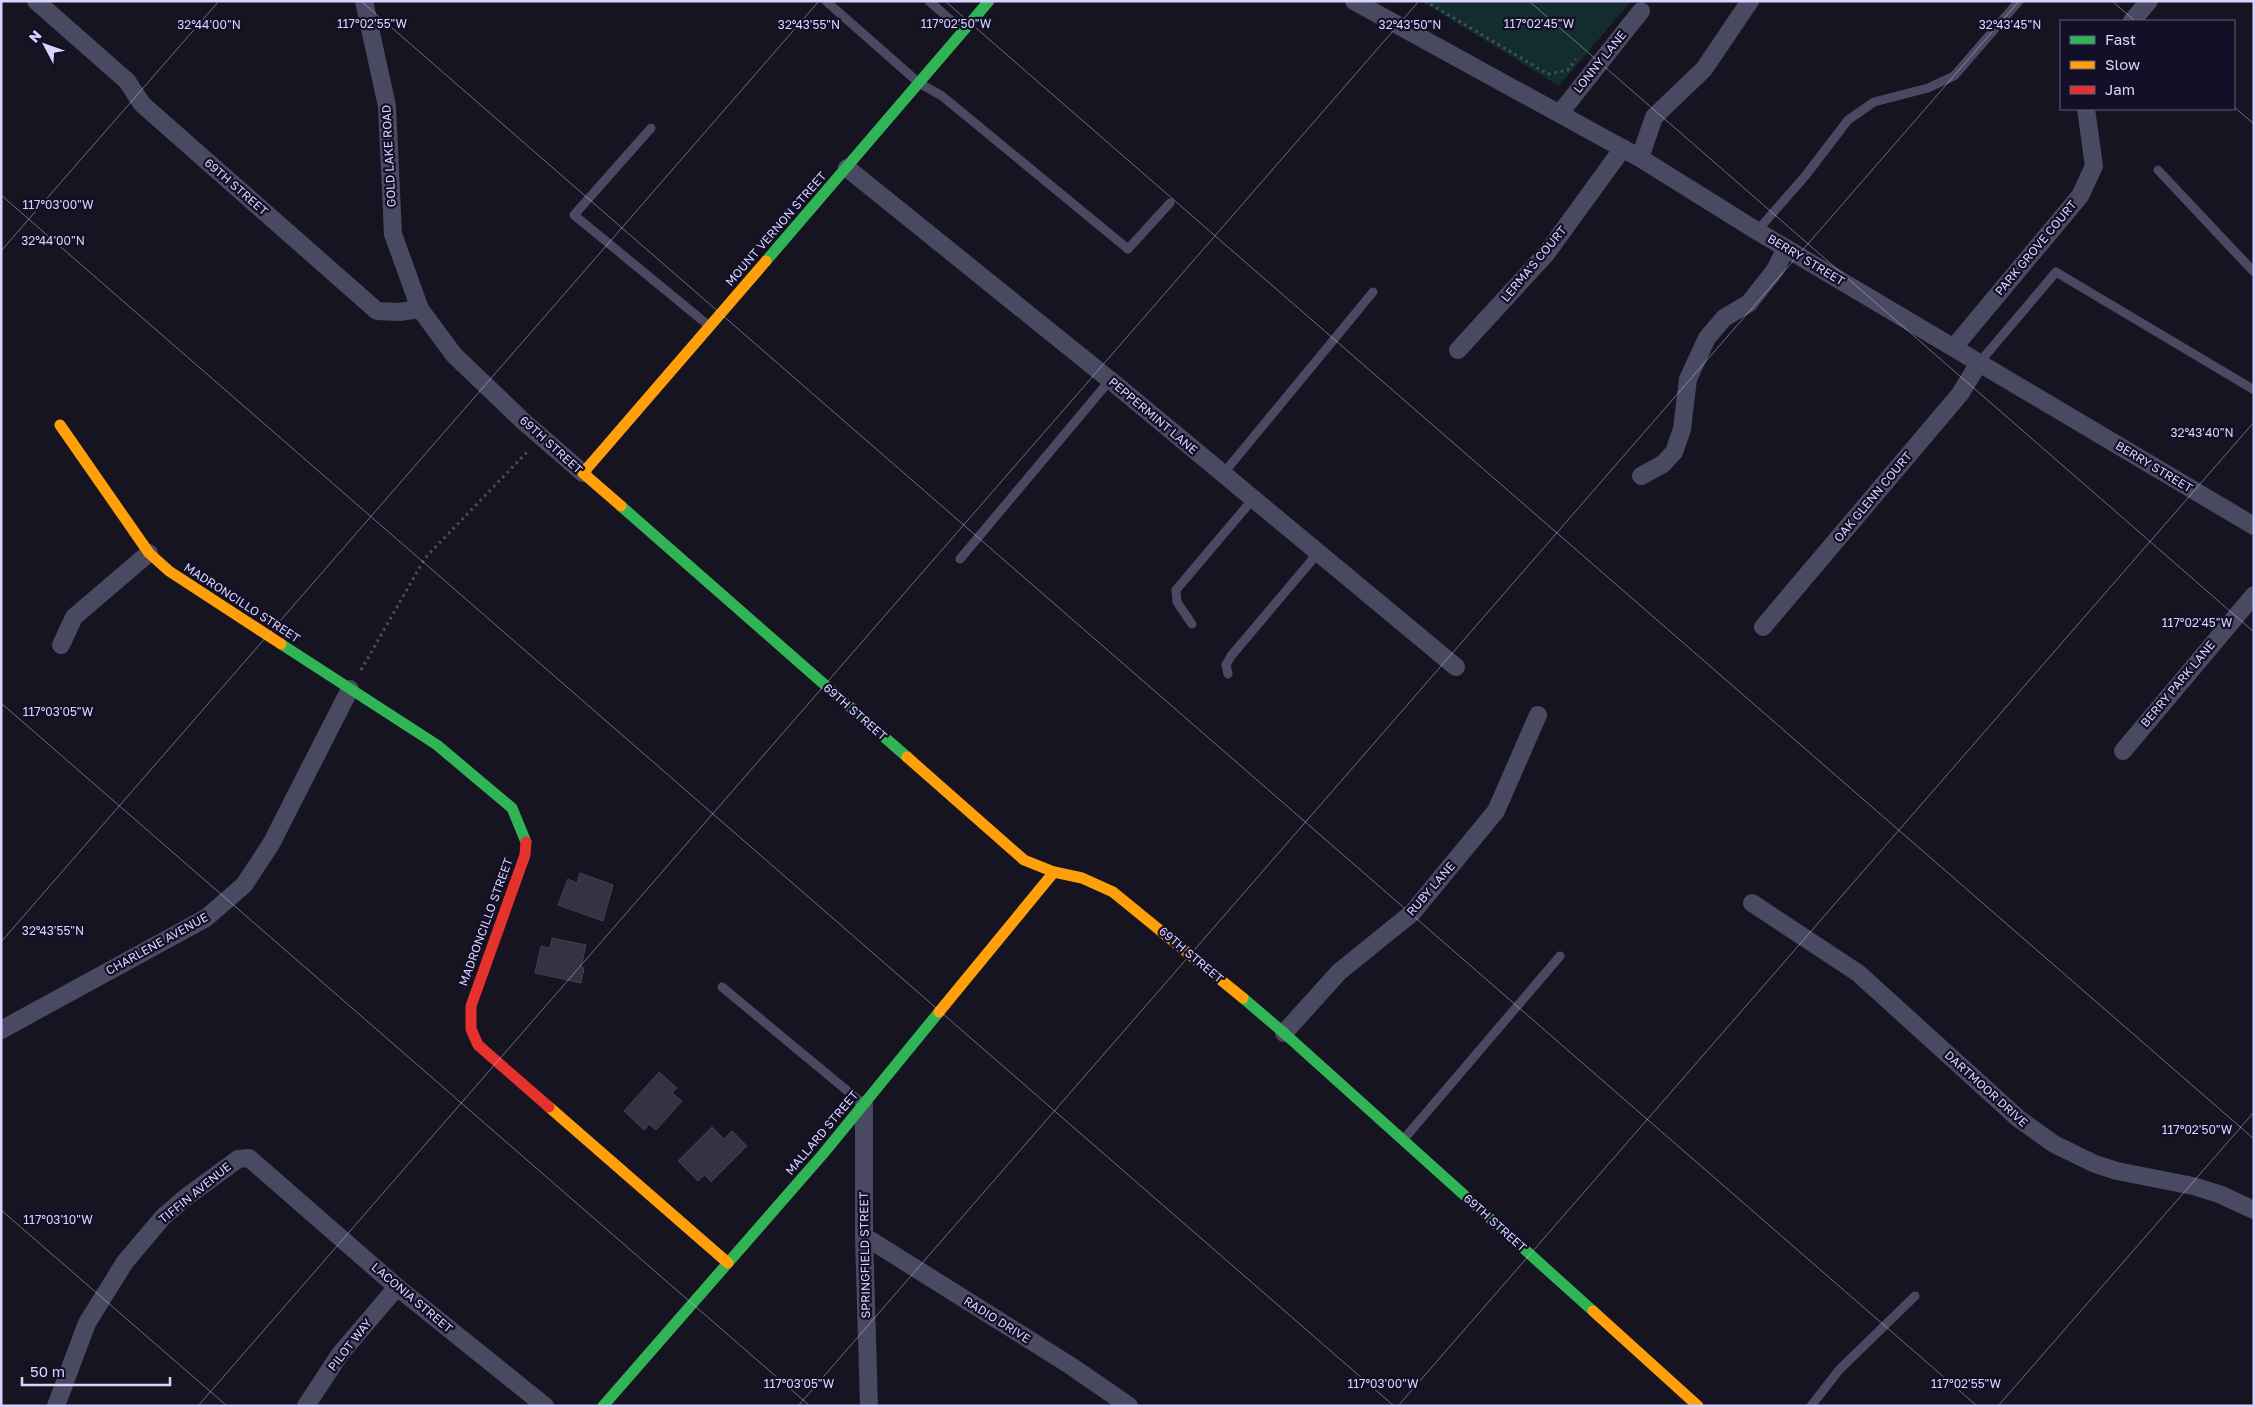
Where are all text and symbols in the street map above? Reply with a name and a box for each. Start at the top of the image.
text: 117°02'55"W [337,16,408,31]
text: 117°02'50"W [921,16,992,31]
text: 117°02'45"W [1504,16,1575,31]
text: 32°44'00"N [177,17,241,32]
text: 32°43'55"N [778,17,840,32]
text: 32°43'50"N [1379,17,1441,32]
text: 32°43'45"N [1979,17,2041,32]
north arrow [20,20,70,70]
legend [2060,20,2235,110]
text: N [25,27,45,46]
street label: LONNY LANE [1570,27,1629,96]
text: Fast [2105,30,2136,48]
text: Slow [2105,55,2140,73]
text: Jam [2105,80,2135,98]
street label: GOLD LAKE ROAD [378,104,399,208]
street label: 69TH STREET [201,155,272,219]
street label: MOUNT VERNON STREET [722,168,830,289]
text: 117°03'00"W [22,197,94,212]
street label: PARK GROVE COURT [1992,197,2080,298]
street label: LERMA'S COURT [1498,222,1570,305]
street label: BERRY STREET [1765,231,1848,289]
text: 32°44'00"N [21,233,85,248]
street label: PEPPERMINT LANE [1106,374,1201,457]
street label: 69TH STREET [517,412,586,477]
text: 32°43'40"N [2170,425,2234,440]
street label: BERRY STREET [2113,438,2196,496]
street label: OAK GLENN COURT [1831,448,1915,545]
street label: MADRONCILLO STREET [181,559,304,646]
text: 117°02'45"W [2162,615,2233,630]
street label: BERRY PARK LANE [2137,637,2218,730]
street label: 69TH STREET [820,680,891,744]
text: 117°03'05"W [23,704,94,719]
street label: MADRONCILLO STREET [455,855,516,988]
street label: RUBY LANE [1403,859,1458,919]
street label: CHARLENE AVENUE [103,909,211,978]
text: 32°43'55"N [22,923,84,938]
street label: 69TH STREET [1156,923,1227,986]
street label: DARTMOOR DRIVE [1942,1047,2031,1130]
street label: MALLARD STREET [782,1087,862,1178]
text: 117°02'50"W [2162,1122,2233,1137]
street label: TIFFIN AVENUE [155,1159,234,1226]
street label: 69TH STREET [1461,1190,1530,1255]
street label: SPRINGFIELD STREET [856,1191,873,1319]
text: 117°03'10"W [23,1212,93,1227]
street label: LACONIA STREET [369,1259,456,1336]
street label: RADIO DRIVE [961,1293,1033,1346]
street label: PILOT WAY [324,1315,375,1374]
scale bar [22,1354,170,1386]
text: 50 m [30,1362,65,1380]
text: 117°03'05"W [764,1376,835,1391]
text: 117°03'00"W [1347,1376,1419,1391]
text: 117°02'55"W [1931,1376,2002,1391]

